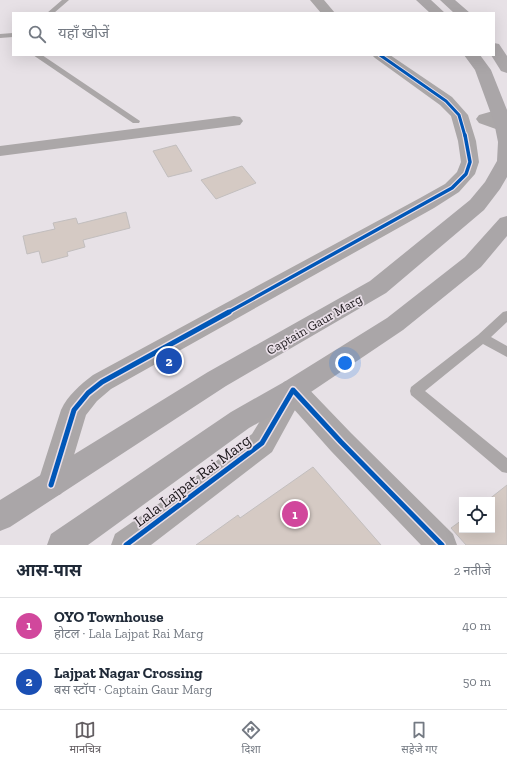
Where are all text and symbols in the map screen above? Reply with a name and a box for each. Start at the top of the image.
search box [12,12,495,56]
icon: search [26,23,48,45]
text: यहाँ खोजें [58,24,109,42]
street label: Captain Gaur Marg [264,291,365,358]
pin: 2 [156,346,182,376]
your location [335,353,355,373]
street label: Lala Lajpat Rai Marg [130,430,255,531]
map controls [459,497,495,533]
button: locate [459,497,495,533]
pin: 1 [282,499,308,529]
text: आस-पास [16,560,81,580]
text: 2 नतीजे [454,563,491,578]
text: OYO Townhouse [54,608,164,626]
text: 1 [26,618,32,633]
text: 40 m [462,618,491,633]
text: होटल · Lala Lajpat Rai Marg [54,626,203,641]
text: Lajpat Nagar Crossing [54,664,203,682]
text: 2 [26,674,32,689]
text: 50 m [463,674,491,689]
text: बस स्टॉप · Captain Gaur Marg [54,682,212,697]
tab: मानचित्र [70,719,101,757]
tab: दिशा [240,719,262,757]
tab: सहेजे गए [401,719,437,757]

